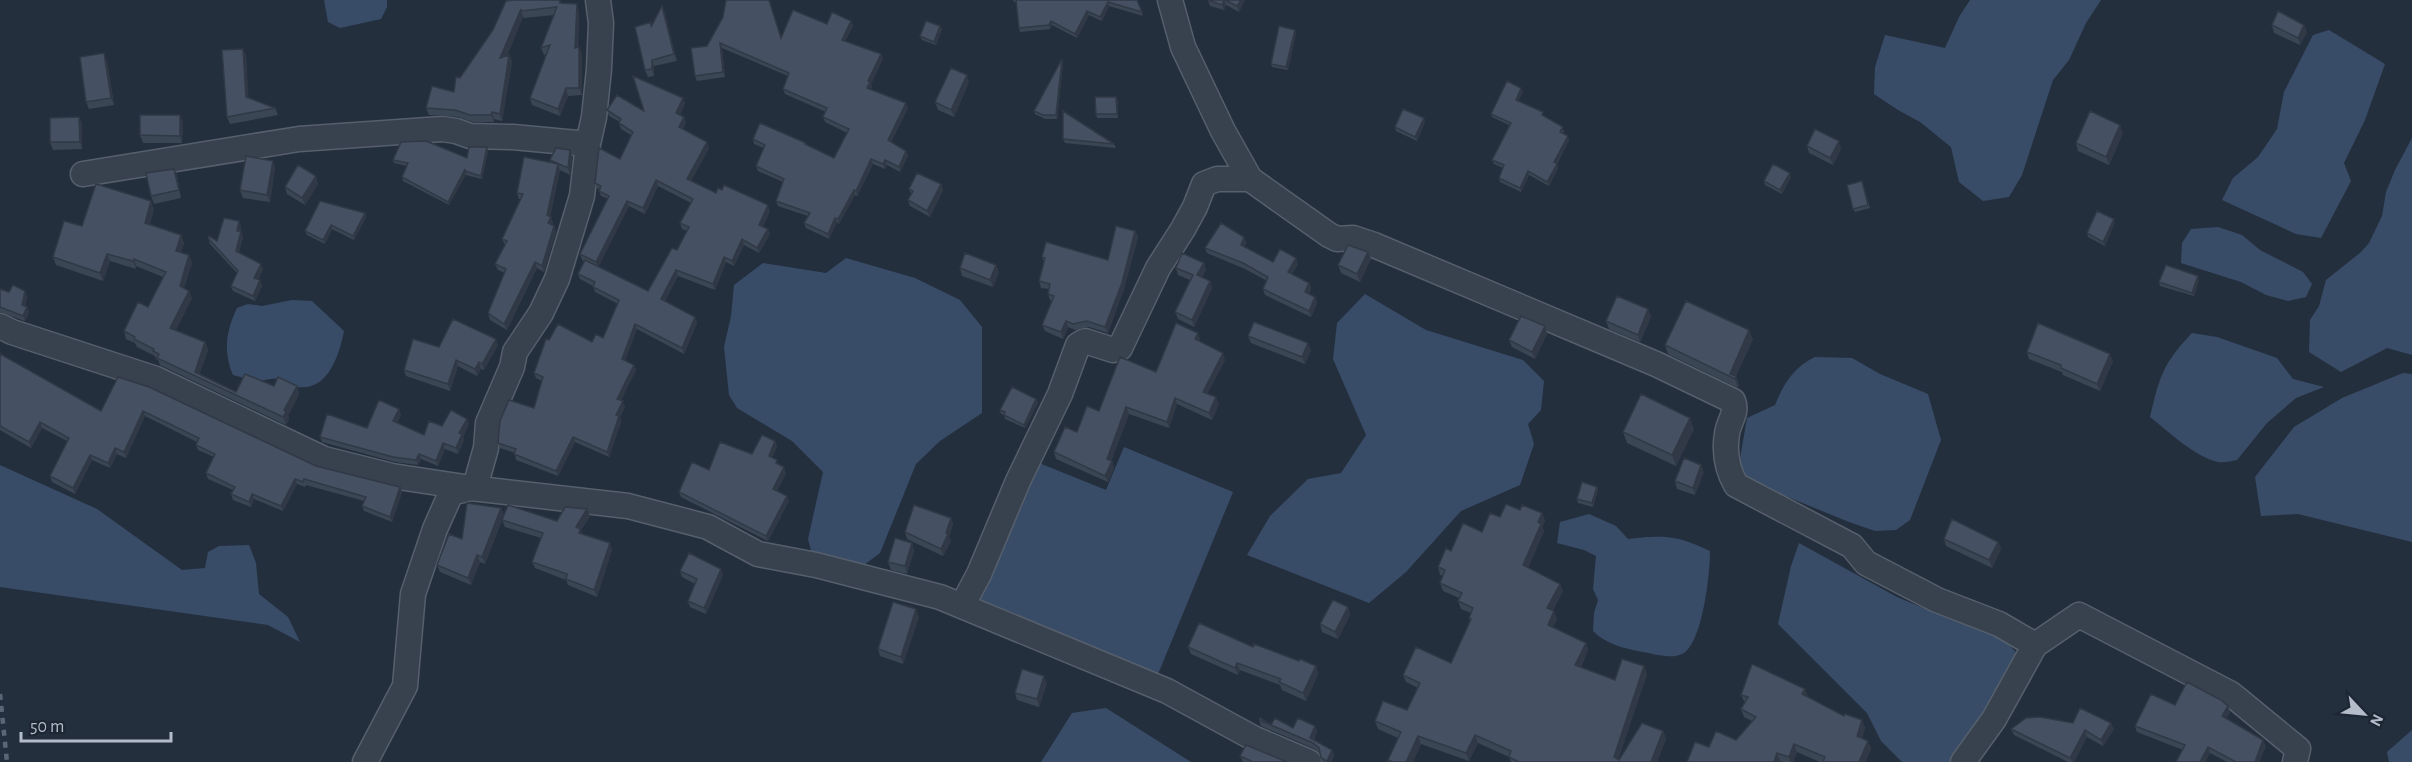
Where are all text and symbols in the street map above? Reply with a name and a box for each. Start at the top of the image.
north arrow [2334,684,2394,744]
scale bar [21,705,171,743]
text: N [2367,712,2386,729]
text: 50 m [30,718,64,736]

